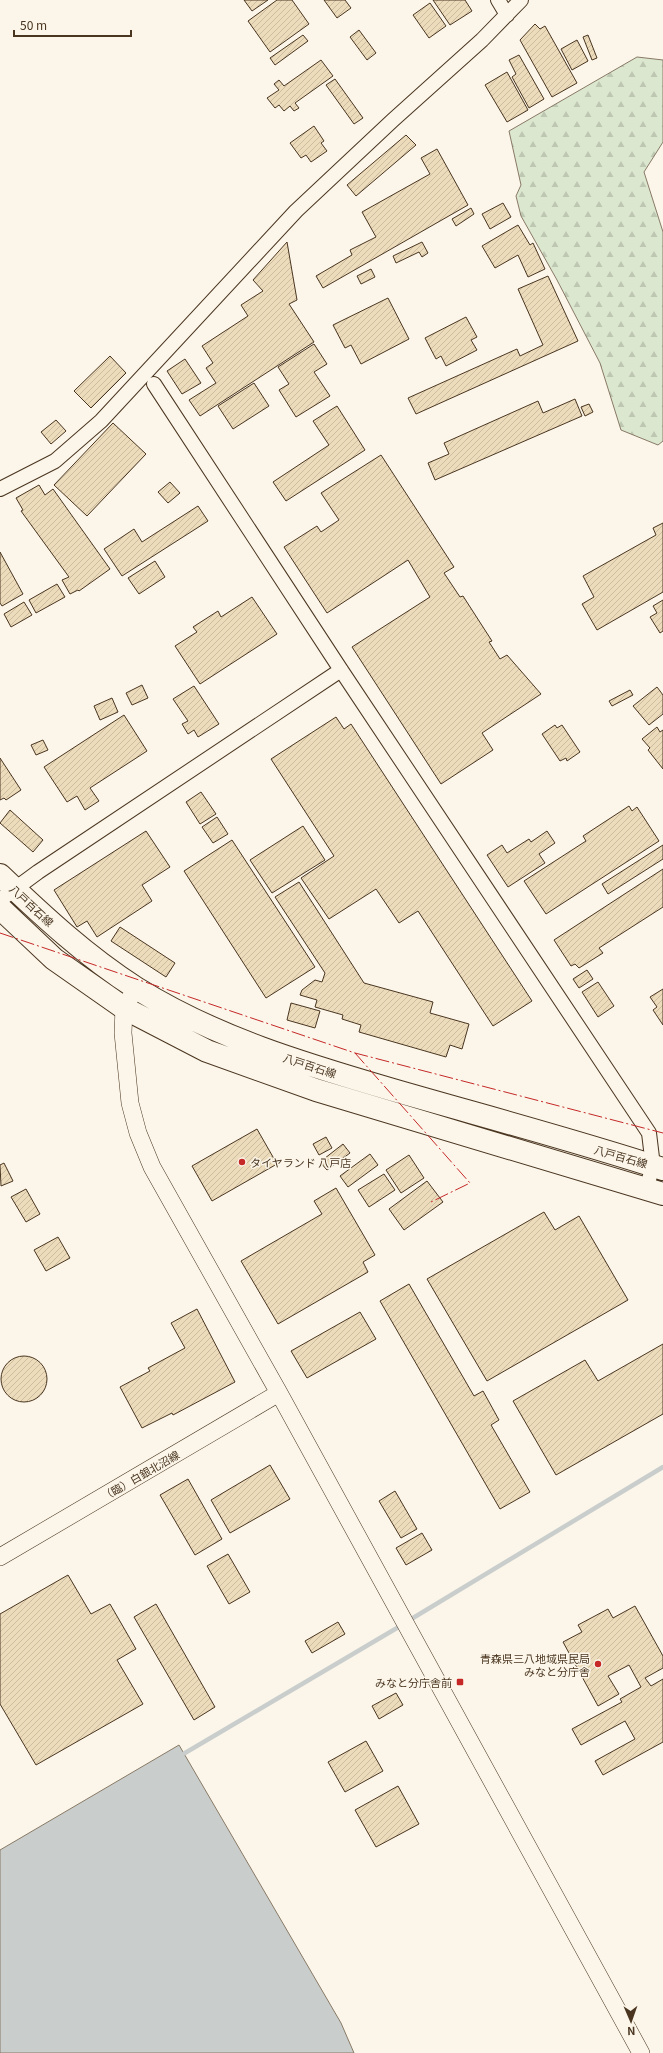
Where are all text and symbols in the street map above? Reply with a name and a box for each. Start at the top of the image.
scale bar [14,12,131,38]
text: 50 m [20,16,47,33]
street label: 八戸百石線 [6,880,58,930]
street label: 八戸百石線 [281,1049,339,1081]
street label: 八戸百石線 [592,1141,650,1171]
place label: タイヤランド 八戸店 [250,1154,351,1170]
marker: タイヤランド 八戸店 [237,1157,247,1167]
street label: （臨）白銀北沼線 [98,1446,182,1504]
place label: 青森県三八地域県民局 みなと分庁舎 [480,1650,590,1679]
marker: 青森県三八地域県民局 みなと分庁舎 [593,1659,603,1669]
place label: みなと分庁舎前 [375,1674,452,1690]
marker: みなと分庁舎前 [455,1677,465,1687]
north arrow [611,2001,651,2041]
text: N [627,2024,636,2040]

